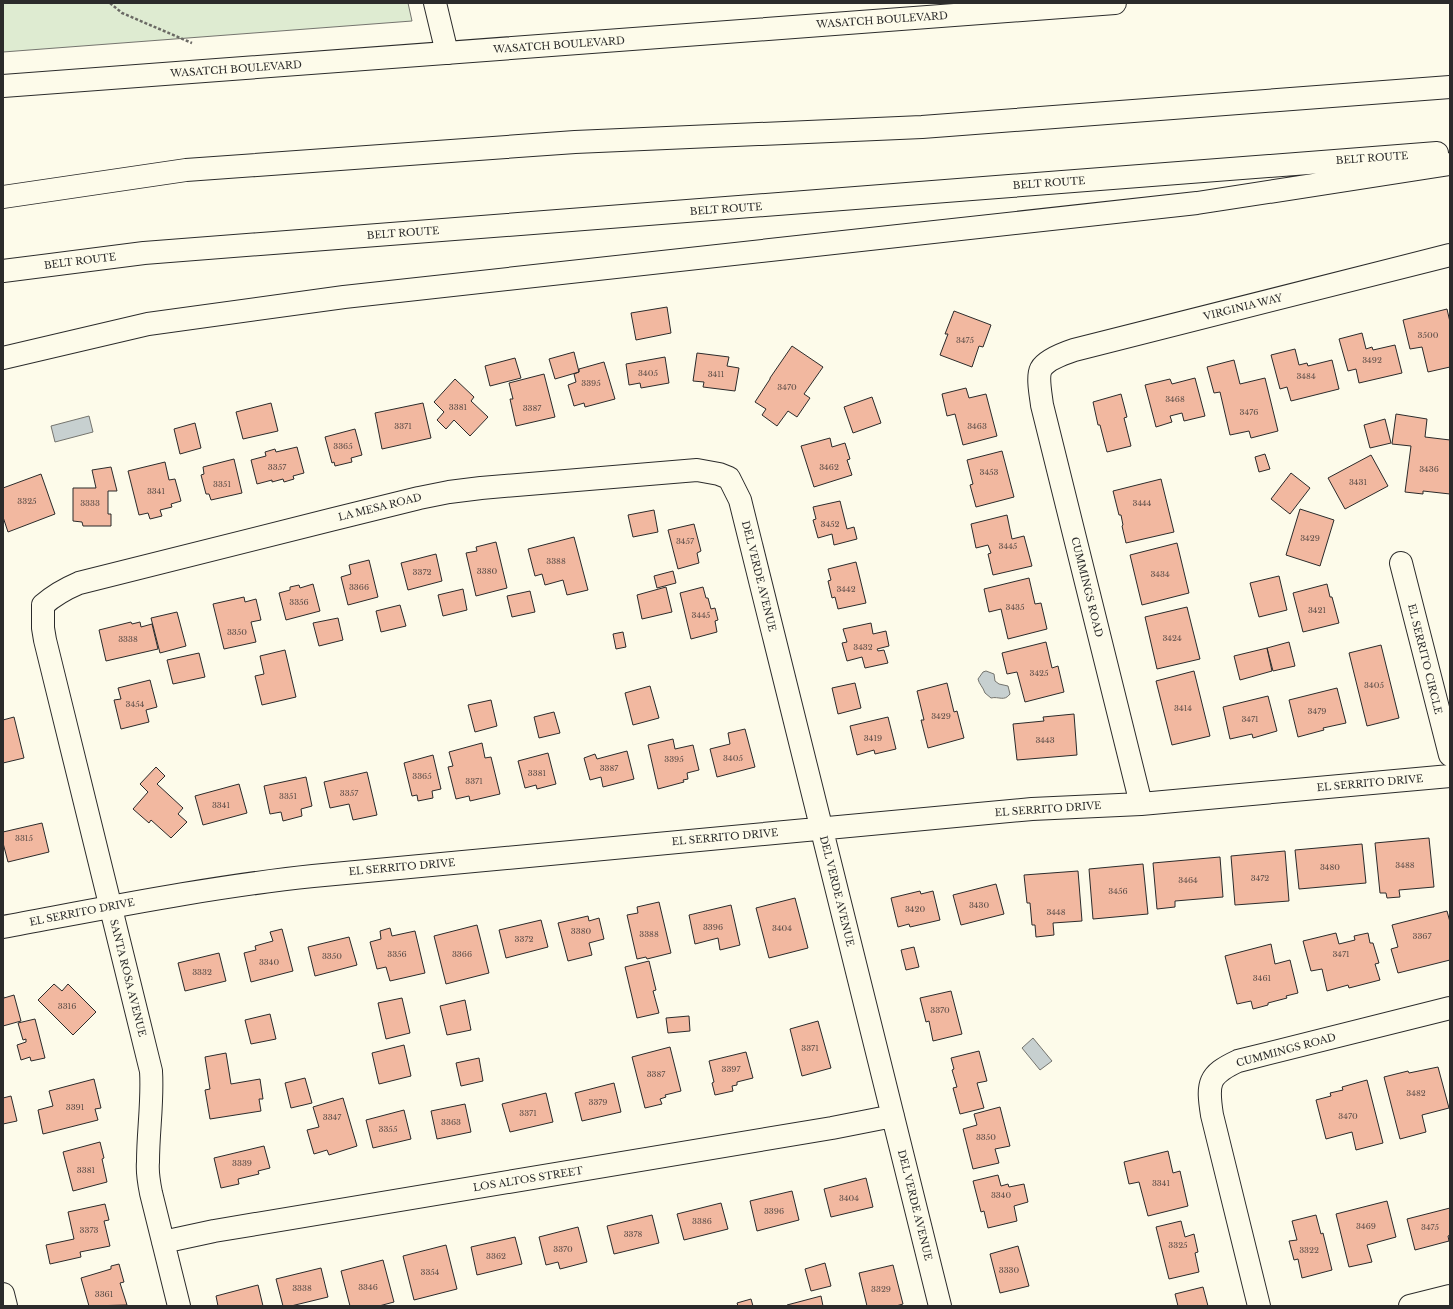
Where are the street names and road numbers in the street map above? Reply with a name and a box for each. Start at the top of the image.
street label: WASATCH BOULEVARD [815,9,948,31]
street label: WASATCH BOULEVARD [492,34,625,56]
street label: WASATCH BOULEVARD [169,58,302,80]
street label: BELT ROUTE [1335,149,1409,167]
street label: BELT ROUTE [1012,174,1086,192]
street label: BELT ROUTE [689,200,763,218]
street label: BELT ROUTE [366,224,440,242]
street label: BELT ROUTE [43,250,117,272]
street label: VIRGINIA WAY [1201,291,1284,323]
street label: LA MESA ROAD [337,490,423,524]
street label: DEL VERDE AVENUE [739,519,779,633]
street label: CUMMINGS ROAD [1068,535,1106,639]
street label: EL SERRITO CIRCLE [1405,602,1445,716]
street label: EL SERRITO DRIVE [1316,772,1424,794]
street label: EL SERRITO DRIVE [994,799,1102,819]
street label: EL SERRITO DRIVE [671,826,779,848]
street label: DEL VERDE AVENUE [817,834,857,948]
street label: EL SERRITO DRIVE [348,856,456,878]
street label: EL SERRITO DRIVE [28,895,136,929]
street label: SANTA ROSA AVENUE [107,918,149,1038]
street label: CUMMINGS ROAD [1235,1030,1338,1070]
street label: DEL VERDE AVENUE [895,1148,935,1262]
street label: LOS ALTOS STREET [472,1164,584,1194]

